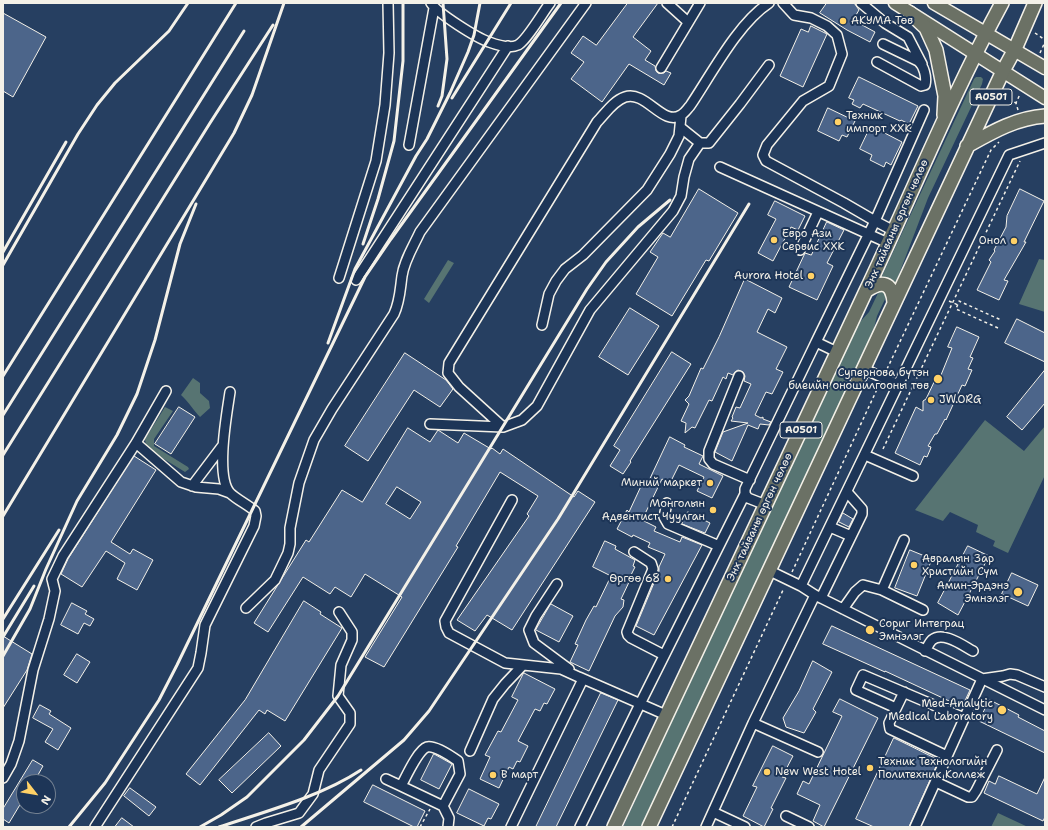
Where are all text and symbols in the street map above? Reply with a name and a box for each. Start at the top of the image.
place label: АКУМА Төв [851,14,913,28]
marker: АКУМА Төв [838,16,848,26]
road number: A0501 [970,89,1012,105]
place label: Техник импорт ХХК [846,109,911,135]
marker: Техник импорт ХХК [833,117,843,127]
street label: Энх тайваны өргөн чөлөө [863,158,931,290]
place label: Евро Ази Сервис ХХК [782,227,845,253]
place label: Онол [979,234,1006,248]
marker: Евро Ази Сервис ХХК [769,235,779,245]
marker: Онол [1009,236,1019,246]
place label: Aurora Hotel [734,269,803,283]
marker: Aurora Hotel [806,271,816,281]
place label: Супернова бүтэн биеийн оношилгооны төв [788,366,929,392]
marker: Супернова бүтэн биеийн оношилгооны төв [932,373,944,385]
place label: JW.ORG [939,393,981,407]
marker: JW.ORG [926,395,936,405]
road number: A0501 [780,422,822,438]
street label: Энх тайваны өргөн чөлөө [725,451,795,583]
place label: Миний маркет [621,476,702,490]
marker: Миний маркет [705,478,715,488]
place label: Монголын Адвентист Чуулган [602,497,705,523]
marker: Монголын Адвентист Чуулган [708,505,718,515]
place label: Авралын 3ар Христийн Сүм [922,552,998,578]
marker: Авралын 3ар Христийн Сүм [909,560,919,570]
place label: Өргөө 68 [609,572,660,586]
marker: Өргөө 68 [663,574,673,584]
place label: Амин-Эрдэнэ Эмнэлэг [937,579,1009,605]
marker: Амин-Эрдэнэ Эмнэлэг [1012,586,1024,598]
place label: Сориг Интеграц Эмнэлэг [879,617,964,643]
marker: Сориг Интеграц Эмнэлэг [864,624,876,636]
place label: Med-Analytic Medical Laboratory [888,697,993,723]
marker: Med-Analytic Medical Laboratory [996,704,1008,716]
place label: Техник Технологийн Политехник Коллеж [878,755,987,781]
marker: Техник Технологийн Политехник Коллеж [865,763,875,773]
place label: New West Hotel [775,765,861,779]
marker: New West Hotel [762,767,772,777]
place label: В март [501,768,538,782]
marker: В март [488,770,498,780]
north arrow [16,774,56,814]
text: N [37,792,55,808]

